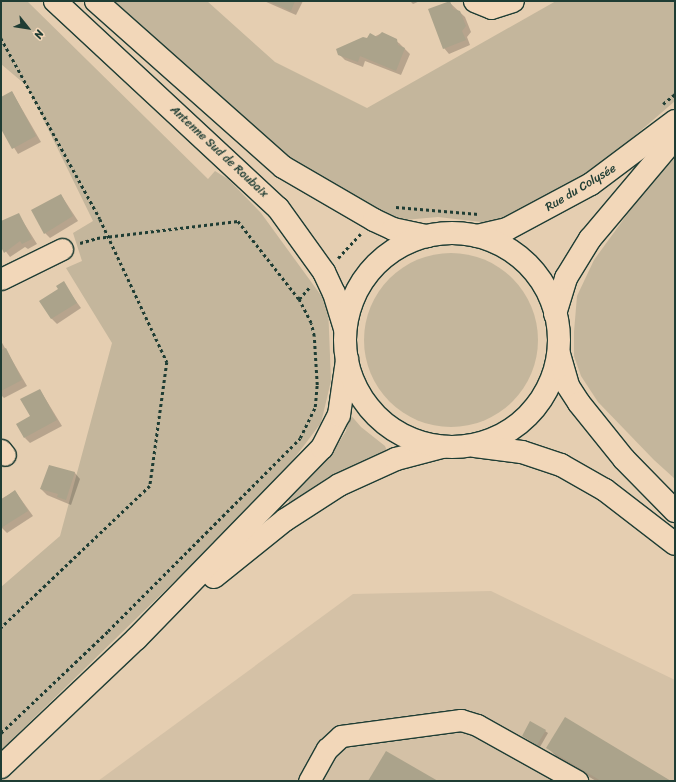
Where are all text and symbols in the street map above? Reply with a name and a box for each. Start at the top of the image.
north arrow [8,8,48,48]
text: N [29,26,49,42]
street label: Antenne Sud de Roubaix [167,103,271,201]
street label: Rue du Colysée [543,161,619,215]

